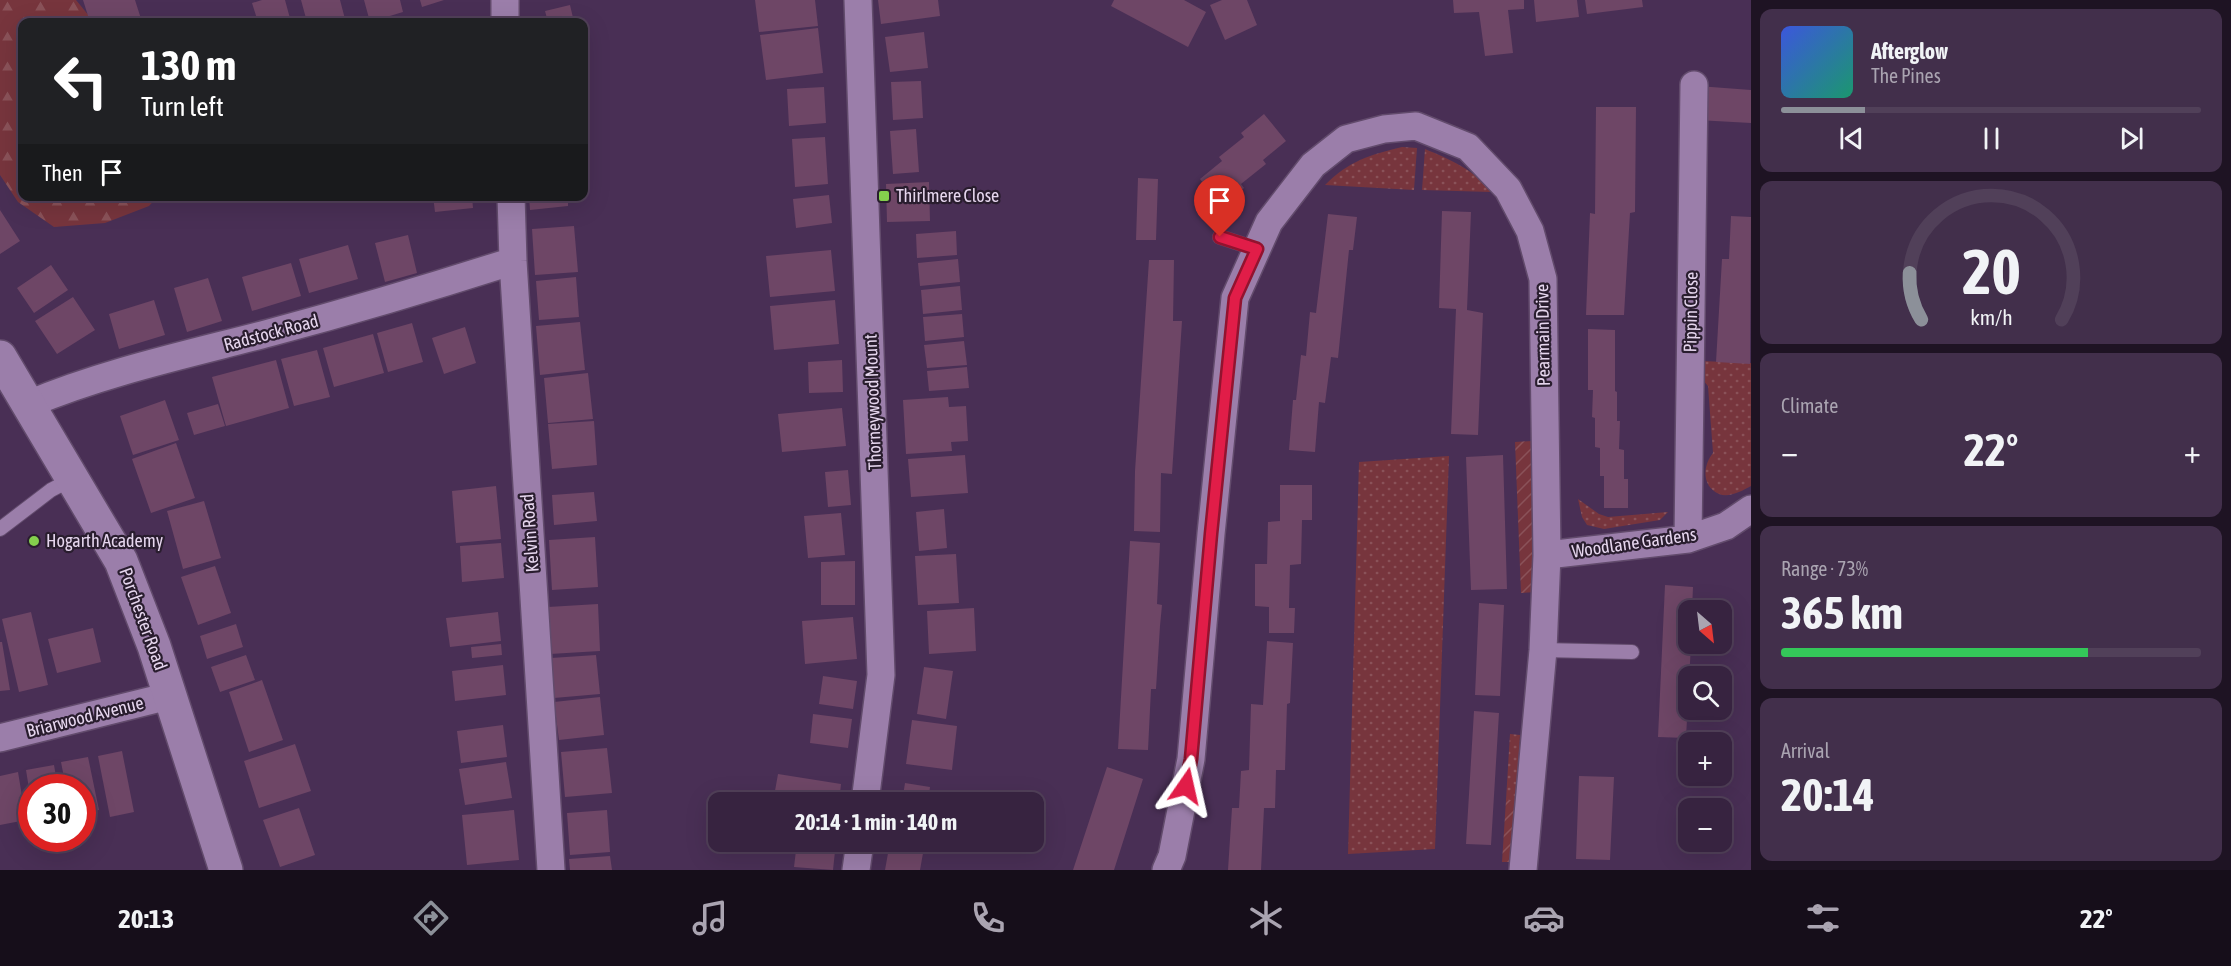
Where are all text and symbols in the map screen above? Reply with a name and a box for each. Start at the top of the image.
text: Afterglow [1871,38,1948,64]
text: 130 m [141,41,236,89]
icon: left [42,42,120,120]
text: The Pines [1871,64,1941,87]
text: Turn left [141,91,224,122]
icon: previous [1835,122,1868,155]
icon: pause [1975,122,2008,155]
icon: next [2115,122,2148,155]
icon: arrive [95,156,128,189]
text: Then [42,160,83,186]
pin [1194,175,1245,237]
icon: arrive [1203,184,1236,217]
place label: Thirlmere Close [896,185,999,206]
marker: Thirlmere Close [877,189,891,203]
text: 20 [1962,236,2020,307]
street label: Pippin Close [1679,271,1702,353]
street label: Pearmain Drive [1531,284,1554,386]
text: km/h [1970,305,2012,330]
street label: Radstock Road [221,310,321,355]
street label: Thorneywood Mount [860,334,885,470]
text: Climate [1781,394,1838,417]
text: 22° [1964,424,2018,476]
text: − [1781,432,1798,470]
text: + [2184,432,2201,470]
street label: Kelvin Road [516,493,543,573]
street label: Woodlane Gardens [1570,523,1698,562]
place label: Hogarth Academy [46,530,163,551]
marker: Hogarth Academy [27,534,41,548]
text: Range · 73% [1781,557,1868,580]
street label: Porchester Road [115,565,172,673]
text: 365 km [1781,587,1903,639]
north arrow [1678,600,1732,654]
map controls [1678,600,1732,852]
button: search [1678,666,1732,720]
street label: Briarwood Avenue [24,692,146,741]
button: + [1678,732,1732,786]
text: Arrival [1781,739,1830,762]
position arrow [1154,754,1218,818]
text: 20:14 [1781,769,1875,821]
speed limit sign: 30 [18,774,96,852]
button: − [1678,798,1732,852]
text: 20:14 · 1 min · 140 m [795,809,957,835]
icon: directions [410,897,452,939]
icon: music [689,897,731,939]
icon: phone [967,897,1009,939]
icon: climate [1245,897,1287,939]
icon: car [1523,897,1565,939]
icon: filters [1802,897,1844,939]
text: 20:13 [118,903,174,934]
text: 22° [2080,903,2113,934]

